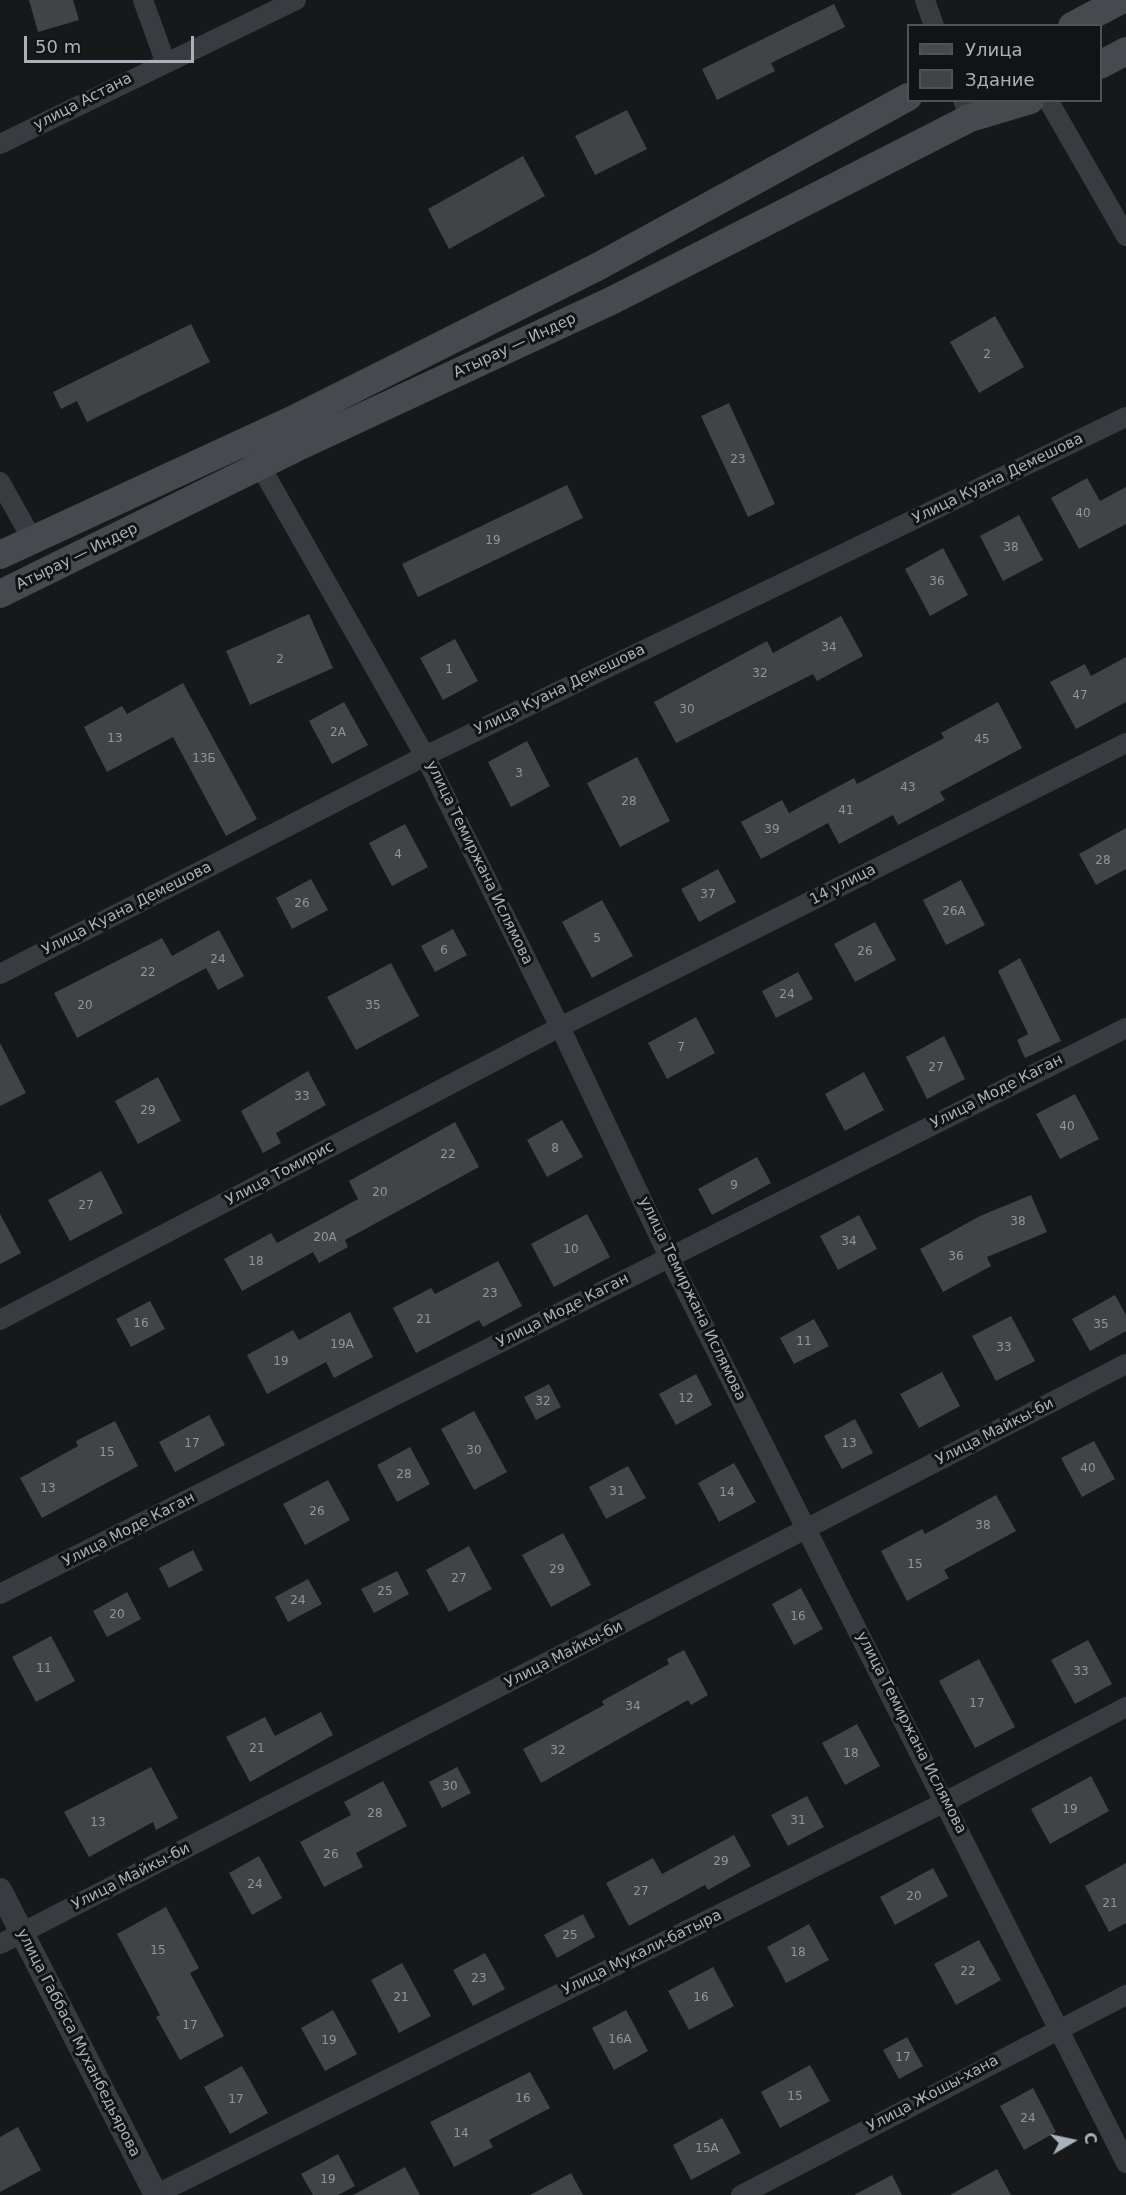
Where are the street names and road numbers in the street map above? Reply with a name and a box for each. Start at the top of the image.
street label: улица Астана [31,70,135,134]
street label: Атырау — Индер [451,310,579,382]
street label: Улица Куана Демешова [910,430,1086,528]
street label: Атырау — Индер [13,520,141,594]
street label: Улица Куана Демешова [472,641,648,739]
street label: улица Темиржана Ислямова [422,758,536,968]
street label: Улица Куана Демешова [39,858,215,960]
street label: 14 улица [807,861,879,909]
street label: Улица Моде Каган [928,1051,1066,1133]
street label: Улица Томирис [223,1138,337,1210]
street label: улица Темиржана Ислямова [635,1194,749,1404]
street label: Улица Моде Каган [494,1270,632,1352]
street label: Улица Майкы-би [933,1395,1057,1469]
street label: Улица Моде Каган [60,1489,198,1571]
street label: Улица Майкы-би [502,1618,626,1692]
street label: улица Темиржана Ислямова [852,1629,970,1837]
street label: Улица Майкы-би [69,1840,193,1914]
street label: Улица Мукали-батыра [559,1907,725,1999]
street label: улица Габбаса Муханбедьярова [12,1926,144,2160]
street label: Улица Жошы-хана [864,2052,1002,2136]

